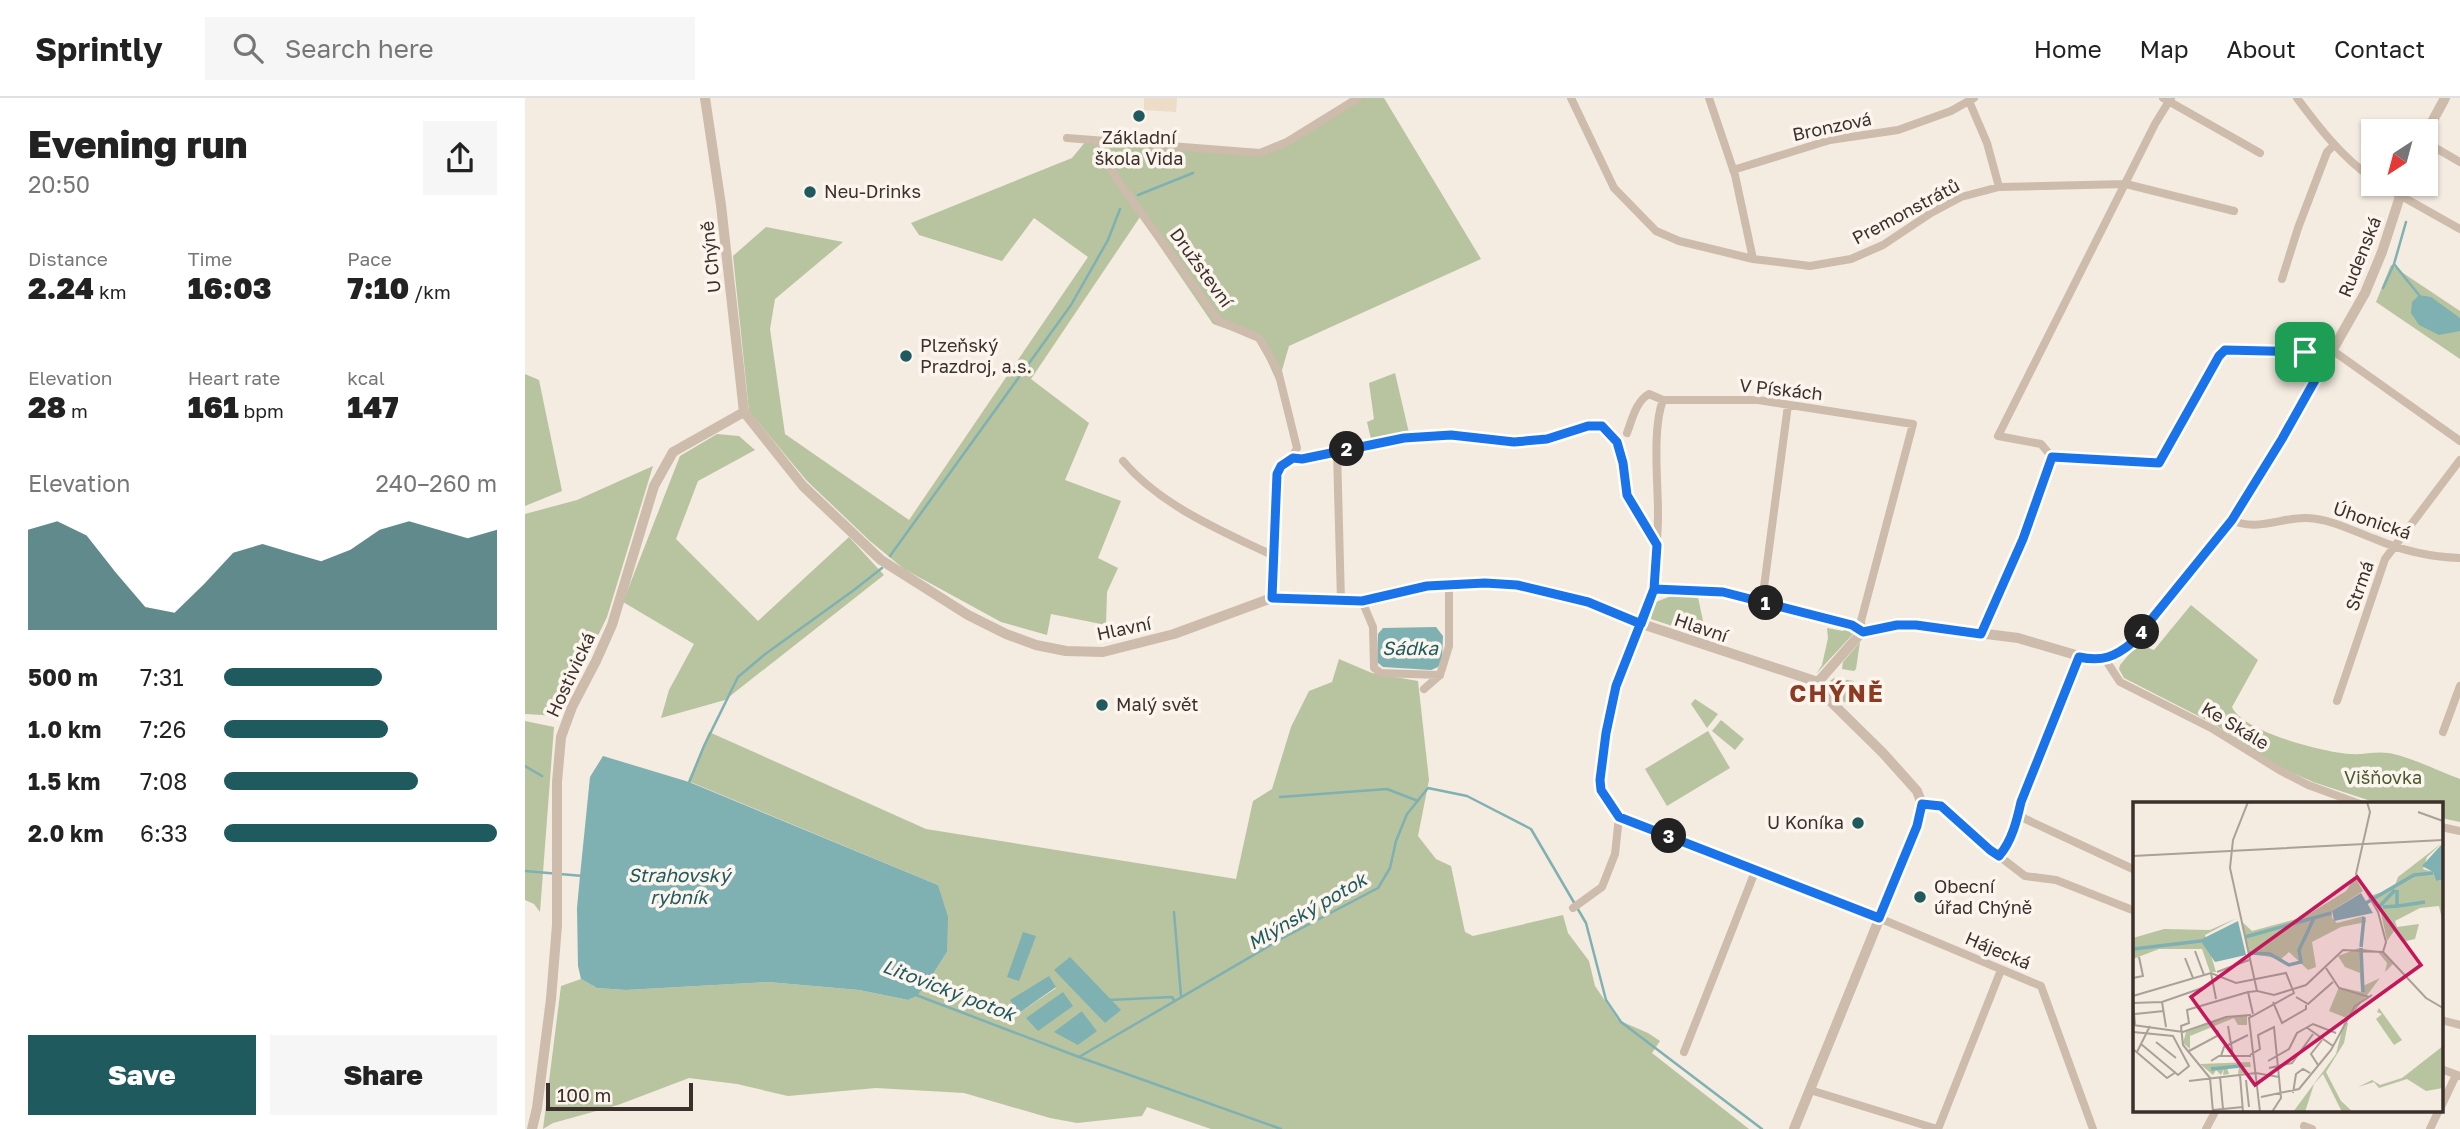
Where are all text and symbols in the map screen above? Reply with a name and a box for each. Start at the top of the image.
search box [205,17,695,80]
text: Sprintly [35,29,163,68]
icon: search [229,29,267,67]
text: Search here [285,33,434,64]
text: Home [2034,34,2102,63]
text: Map [2140,34,2189,63]
text: About [2227,34,2296,63]
text: Contact [2334,34,2425,63]
street label: Bronzová [1790,107,1873,145]
marker: Základní škola Vida [1131,108,1147,124]
north arrow [2361,119,2438,196]
map controls [2361,119,2438,196]
text: Evening run [28,121,247,166]
button: share [423,121,497,195]
place label: Základní škola Vida [1095,126,1183,169]
text: 20:50 [28,170,90,198]
street label: Premonstrátů [1848,174,1963,249]
place label: Neu-Drinks [824,180,921,202]
marker: Neu-Drinks [802,184,818,200]
street label: Rudenská [2333,213,2385,300]
street label: U Chýně [695,220,725,294]
street label: Družstevní [1166,224,1239,312]
text: Distance [28,247,108,270]
text: Time [188,247,232,270]
text: Pace [347,247,392,270]
text: 2.24 [28,270,94,306]
text: 16:03 [188,270,272,306]
text: 7:10 [347,270,409,306]
text: km [94,280,126,303]
text: /km [409,280,451,303]
pin [2275,322,2335,382]
icon: arrive [2286,333,2324,371]
place label: Plzeňský Prazdroj, a.s. [920,334,1032,377]
marker: Plzeňský Prazdroj, a.s. [898,348,914,364]
text: Elevation [28,366,113,389]
text: Heart rate [188,366,280,389]
text: kcal [347,366,385,389]
street label: V Pískách [1738,374,1824,404]
text: 28 [28,389,66,425]
text: 161 [188,389,239,425]
text: 147 [347,389,399,425]
text: m [66,399,88,422]
text: bpm [239,399,284,422]
pin: 2 [1329,432,1365,466]
text: 2 [1341,437,1352,460]
text: Elevation [28,469,130,497]
text: 240–260 m [376,469,497,497]
street label: Úhonická [2331,496,2414,544]
street label: Strmá [2340,558,2378,614]
pin: 1 [1749,586,1783,620]
text: 1 [1761,591,1770,614]
street label: Hlavní [1672,608,1732,647]
street label: Hlavní [1094,611,1154,645]
pin: 4 [2125,614,2159,650]
text: 4 [2136,620,2147,643]
street label: Hostivická [541,629,599,720]
water label: Sádka [1382,636,1439,659]
text: 500 m [28,663,98,691]
text: 7:31 [140,663,184,691]
district label: CHÝNĚ [1789,678,1885,707]
place label: Malý svět [1116,693,1199,715]
street label: Ke Skále [2198,696,2273,754]
marker: Malý svět [1094,697,1110,713]
text: 1.0 km [28,715,101,743]
text: 7:26 [140,715,186,743]
park label: Višňovka [2344,766,2422,788]
text: 1.5 km [28,767,100,795]
text: 7:08 [140,767,187,795]
inset map [2133,802,2443,1112]
place label: U Koníka [1767,811,1844,833]
marker: U Koníka [1850,815,1866,831]
pin: 3 [1651,818,1687,854]
text: 2.0 km [28,819,104,847]
text: 6:33 [140,819,188,847]
text: 3 [1663,824,1674,847]
water label: Strahovský rybník [628,863,733,908]
water label: Mlýnský potok [1243,866,1372,954]
place label: Obecní úřad Chýně [1934,875,2032,918]
marker: Obecní úřad Chýně [1912,889,1928,905]
street label: Hájecká [1962,926,2034,974]
water label: Litovický potok [880,954,1021,1026]
button: Save [28,1035,256,1115]
button: Share [270,1035,497,1115]
scale bar [546,1080,693,1112]
text: 100 m [557,1083,611,1106]

